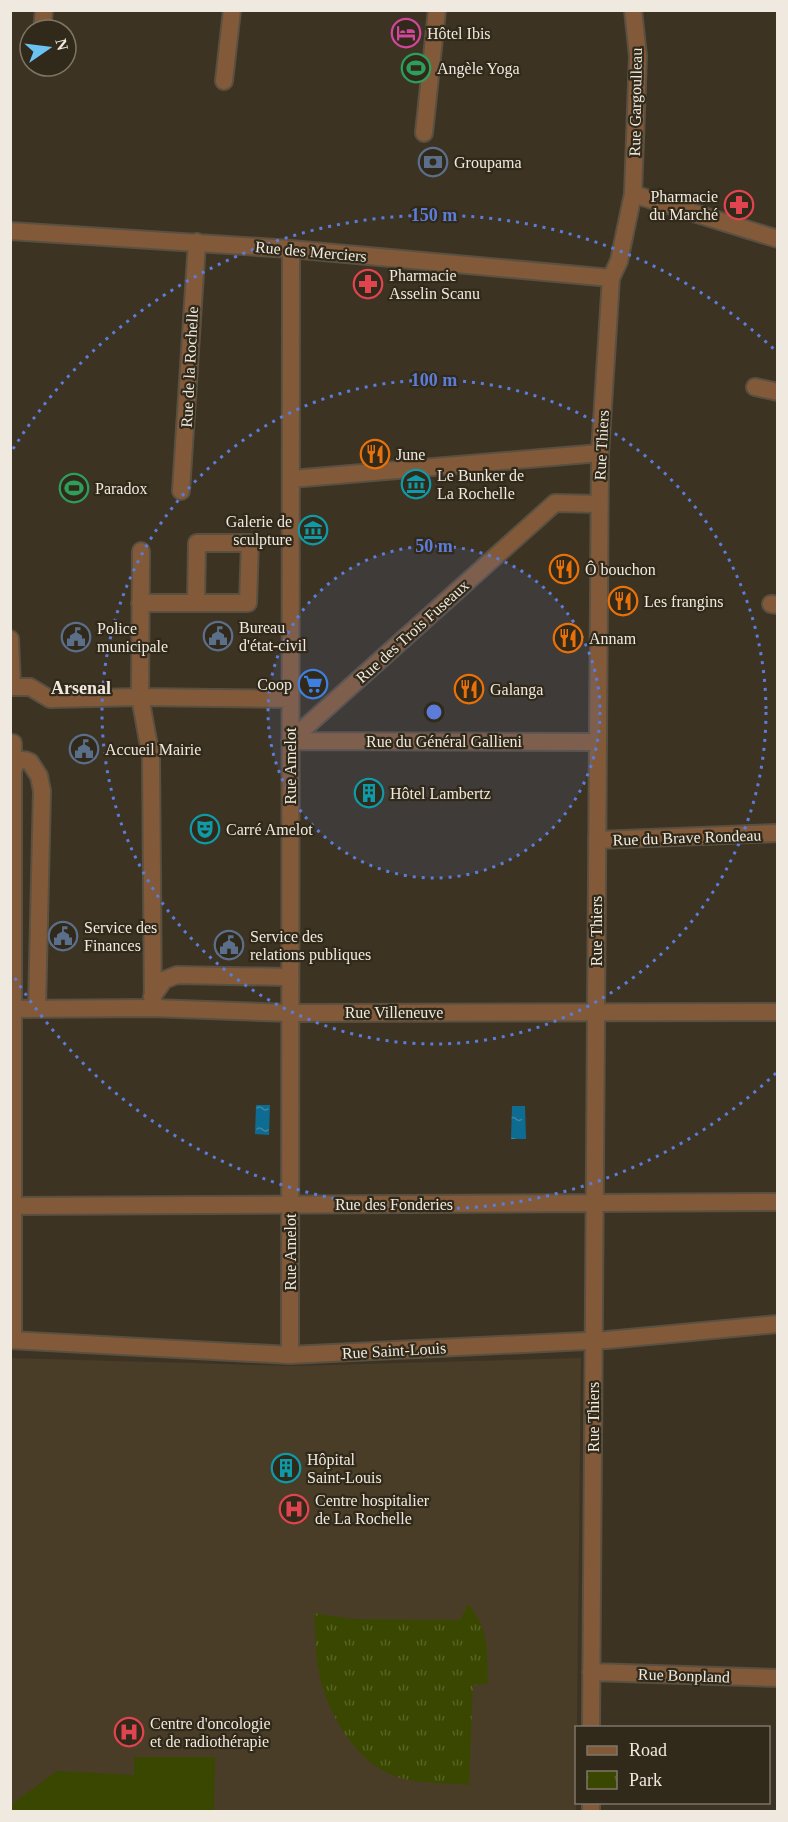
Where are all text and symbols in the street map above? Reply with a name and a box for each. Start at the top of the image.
hotel icon: Hôtel Ibis [390,17,422,49]
north arrow [18,18,78,78]
place label: Hôtel Ibis [427,25,491,42]
text: N [52,37,72,53]
street label: Rue Gargoulleau [626,48,646,156]
sports icon: Angèle Yoga [400,52,432,84]
place label: Angèle Yoga [437,60,520,78]
bank icon: Groupama [417,146,449,178]
place label: Groupama [454,154,522,172]
place label: Pharmacie du Marché [649,188,718,223]
pharmacy icon: Pharmacie du Marché [723,189,755,221]
text: 150 m [411,205,457,225]
street label: Rue des Merciers [254,238,367,265]
place label: Pharmacie Asselin Scanu [389,267,480,302]
pharmacy icon: Pharmacie Asselin Scanu [352,268,384,300]
street label: Rue de la Rochelle [178,306,201,428]
text: 100 m [411,370,457,390]
street label: Rue Thiers [591,409,612,481]
restaurant icon: June [359,438,391,470]
place label: June [396,446,425,463]
place label: Le Bunker de La Rochelle [437,467,524,502]
museum icon: Le Bunker de La Rochelle [400,468,432,500]
sports icon: Paradox [58,472,90,504]
place label: Paradox [95,480,147,497]
place label: Galerie de sculpture [226,513,292,549]
museum icon: Galerie de sculpture [297,514,329,546]
text: 50 m [415,536,453,556]
restaurant icon: Ô bouchon [548,553,580,585]
place label: Ô bouchon [585,560,656,578]
street label: Rue des Trois Fuseaux [353,576,472,686]
restaurant icon: Les frangins [607,585,639,617]
place label: Les frangins [644,593,724,611]
place label: Bureau d'état-civil [239,619,307,654]
place label: Police municipale [97,620,168,656]
public building icon: Bureau d'état-civil [202,620,234,652]
public building icon: Police municipale [60,621,92,653]
restaurant icon: Annam [552,622,584,654]
place label: Annam [589,630,637,647]
supermarket icon: Coop [297,668,329,700]
restaurant icon: Galanga [453,673,485,705]
place label: Coop [257,676,292,694]
district label: Arsenal [51,678,111,698]
place label: Galanga [490,681,543,699]
centre of rings [424,702,444,722]
street label: Rue Amelot [282,727,299,804]
public building icon: Accueil Mairie [68,733,100,765]
street label: Rue du Général Gallieni [366,733,523,750]
place label: Accueil Mairie [105,741,201,758]
building icon: Hôtel Lambertz [353,777,385,809]
place label: Hôtel Lambertz [390,785,491,802]
theatre icon: Carré Amelot [189,813,221,845]
place label: Carré Amelot [226,821,313,838]
street label: Rue du Brave Rondeau [612,826,762,849]
street label: Rue Thiers [588,896,605,966]
place label: Service des Finances [84,919,157,954]
public building icon: Service des Finances [47,920,79,952]
place label: Service des relations publiques [250,928,371,964]
public building icon: Service des relations publiques [213,929,245,961]
street label: Rue Villeneuve [345,1004,443,1021]
street label: Rue des Fonderies [335,1196,453,1213]
street label: Rue Amelot [282,1213,299,1290]
street label: Rue Saint-Louis [341,1339,447,1362]
street label: Rue Thiers [585,1382,602,1452]
place label: Hôpital Saint-Louis [307,1451,382,1486]
building icon: Hôpital Saint-Louis [270,1452,302,1484]
place label: Centre hospitalier de La Rochelle [315,1492,430,1527]
hospital icon: Centre hospitalier de La Rochelle [278,1493,310,1525]
street label: Rue Bonpland [638,1665,730,1687]
place label: Centre d'oncologie et de radiothérapie [150,1715,271,1751]
hospital icon: Centre d'oncologie et de radiothérapie [113,1716,145,1748]
legend [575,1726,770,1804]
text: Road [629,1740,667,1760]
text: Park [629,1770,662,1790]

